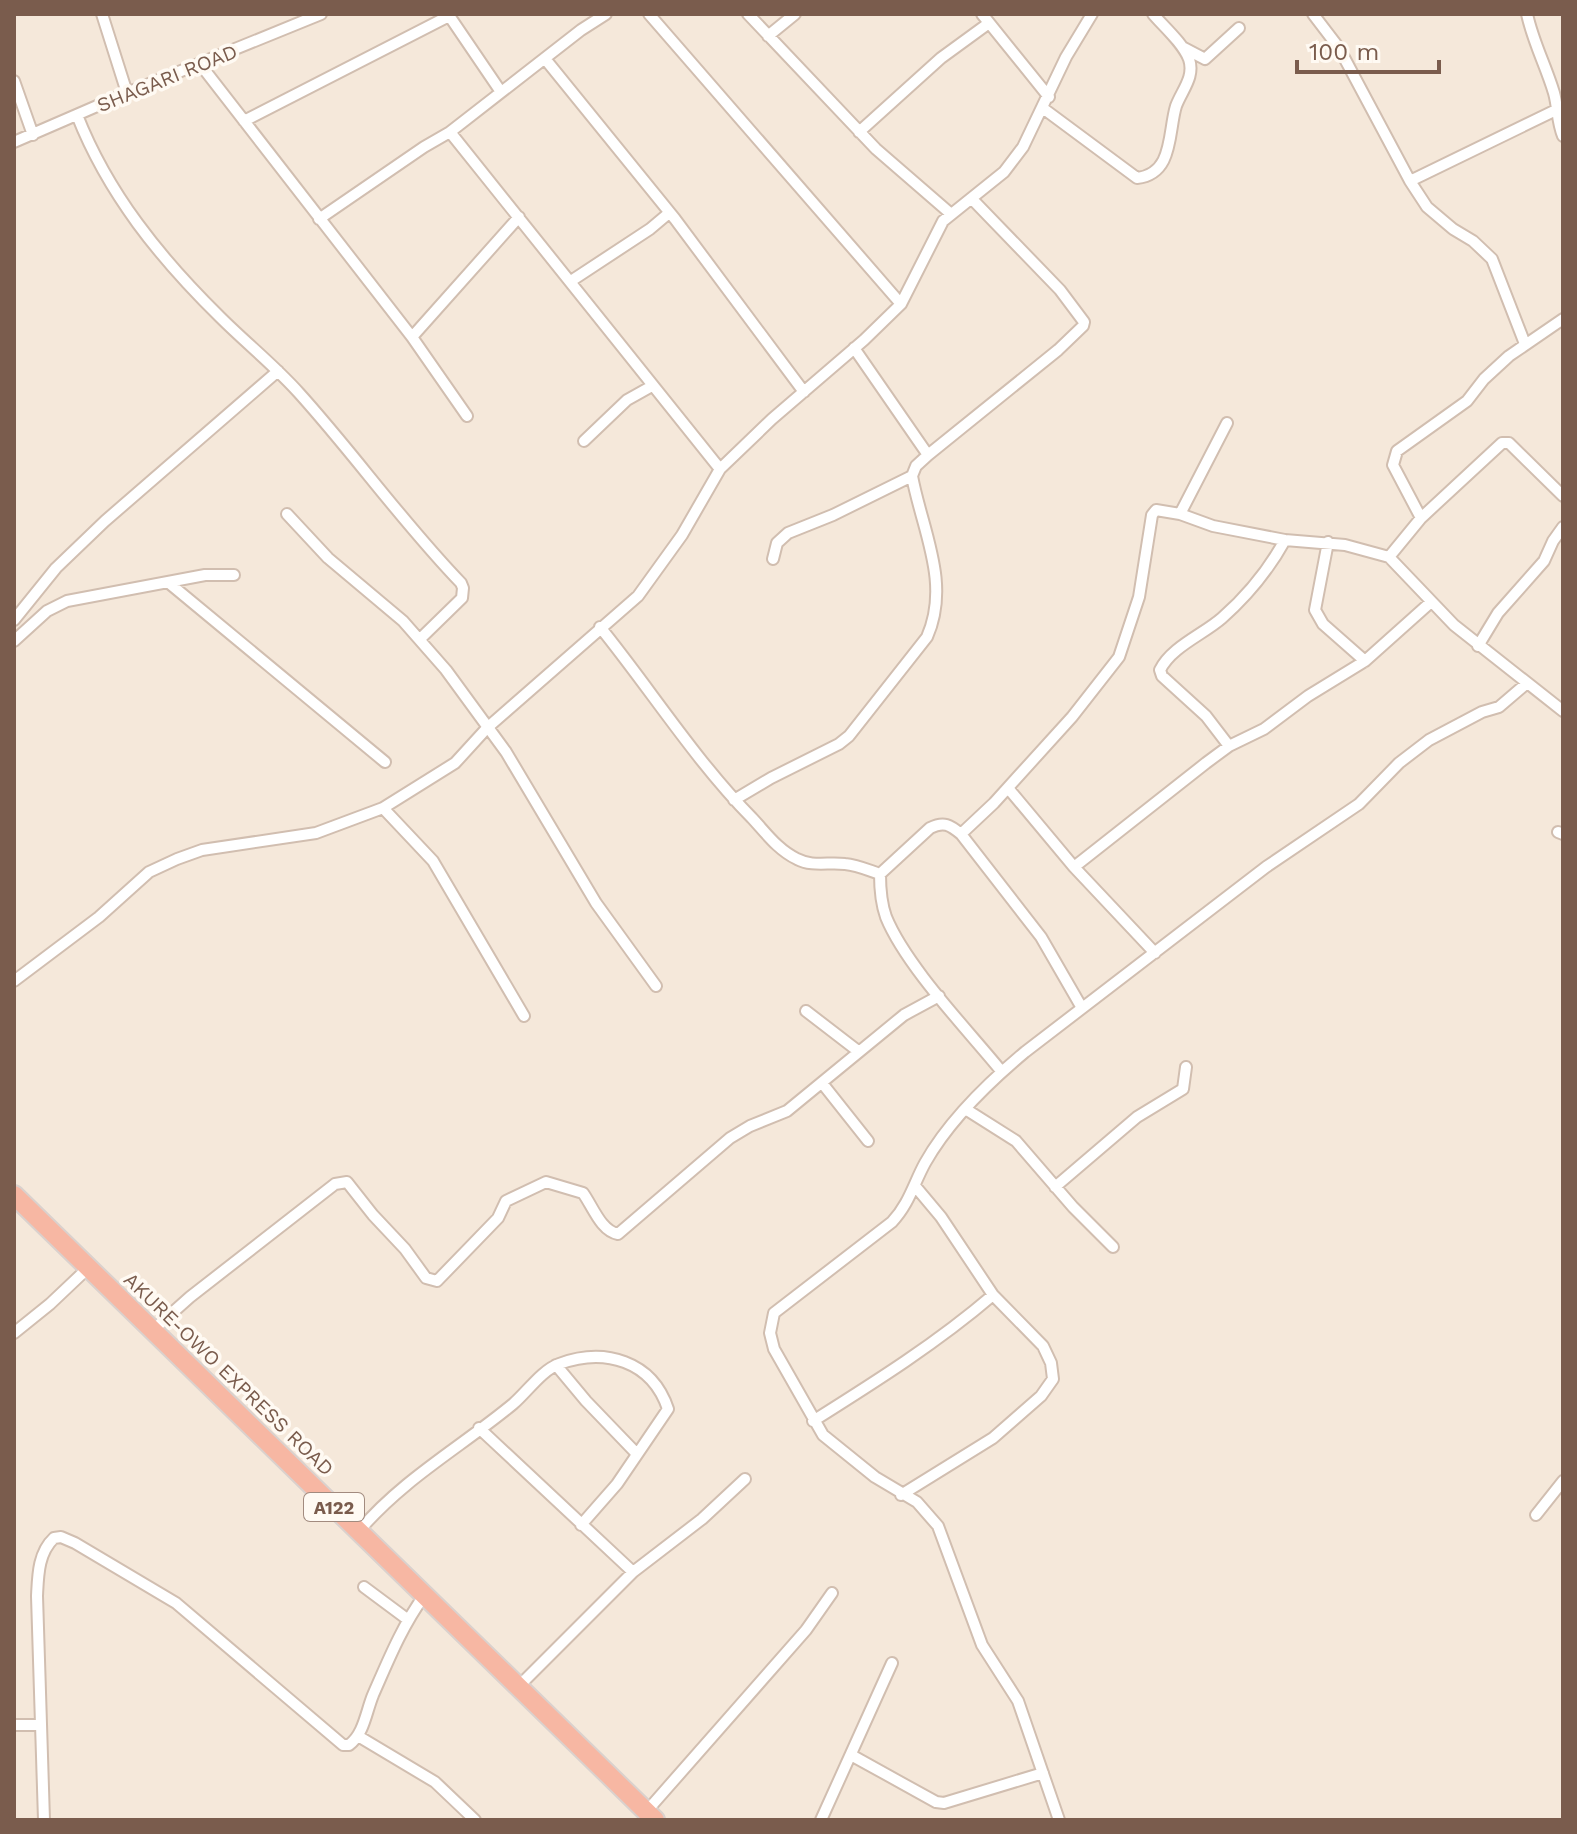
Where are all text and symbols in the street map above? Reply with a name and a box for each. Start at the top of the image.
scale bar [1297,24,1439,74]
text: 100 m [1309,38,1379,66]
street label: SHAGARI ROAD [93,39,241,117]
street label: AKURE-OWO EXPRESS ROAD [119,1267,339,1481]
road number: A122 [304,1493,364,1521]

